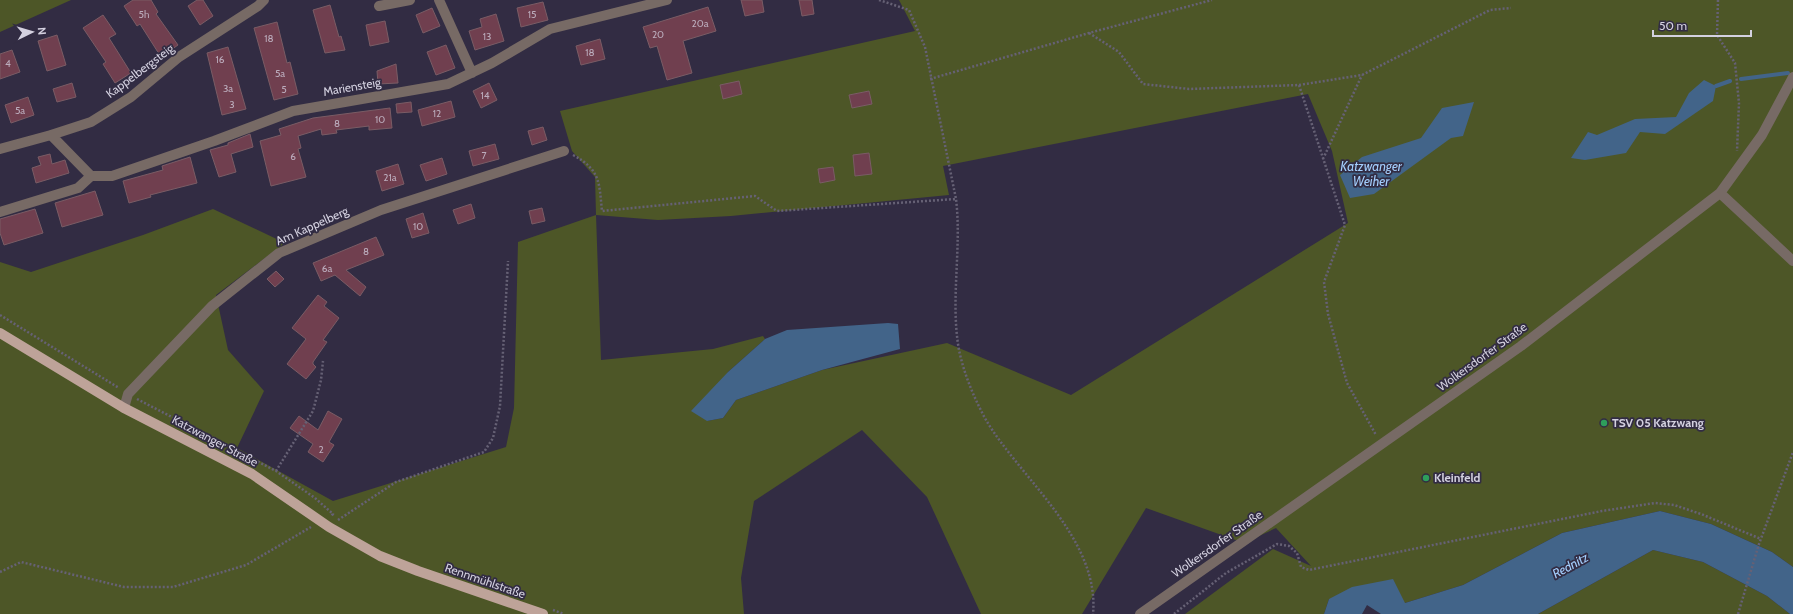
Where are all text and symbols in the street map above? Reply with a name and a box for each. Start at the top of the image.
house number: 5h [139,8,149,21]
house number: 15 [528,8,536,21]
north arrow [12,12,52,52]
scale bar [1653,12,1751,38]
house number: 20a [691,17,709,30]
text: 50 m [1659,18,1687,33]
text: N [35,27,49,36]
house number: 20 [652,28,664,41]
house number: 13 [483,30,491,43]
house number: 18 [264,32,274,45]
street label: Kappelbergsteig [103,40,177,101]
house number: 18 [585,46,595,59]
house number: 16 [216,53,225,66]
house number: 4 [5,57,11,70]
house number: 5a [275,67,285,80]
street label: Mariensteig [322,74,383,99]
house number: 3a [223,82,233,95]
house number: 5 [281,83,287,96]
house number: 14 [480,89,490,102]
house number: 3 [229,98,235,111]
house number: 5a [15,104,25,117]
house number: 12 [433,107,441,120]
house number: 10 [375,113,385,126]
house number: 8 [334,117,340,130]
house number: 7 [481,149,487,162]
house number: 6 [290,150,296,163]
water label: Katzwanger Weiher [1340,158,1403,189]
house number: 21a [383,171,397,184]
street label: Am Kappelberg [273,202,351,248]
house number: 10 [413,220,423,233]
house number: 8 [363,245,369,258]
house number: 6a [322,262,332,275]
street label: Wolkersdorfer Straße [1434,319,1529,394]
street label: Katzwanger Straße [170,412,261,470]
place label: TSV 05 Katzwang [1612,415,1704,430]
marker: TSV 05 Katzwang [1599,418,1609,428]
house number: 2 [318,443,324,456]
place label: Kleinfeld [1434,470,1481,485]
marker: Kleinfeld [1421,473,1431,483]
street label: Wolkersdorfer Straße [1168,507,1265,580]
water label: Rednitz [1549,548,1591,581]
street label: Rennmühlstraße [443,560,527,601]

